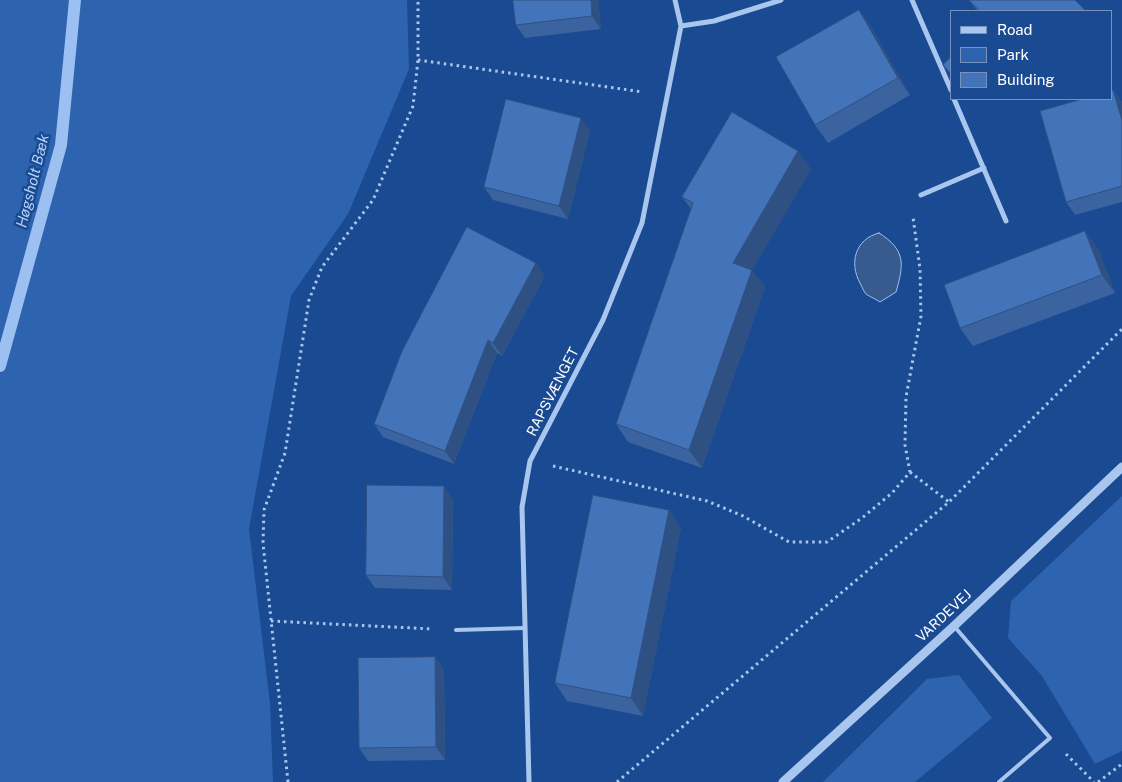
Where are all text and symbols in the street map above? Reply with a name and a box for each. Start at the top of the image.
legend [950,10,1112,100]
text: Road [997,21,1033,38]
text: Park [997,46,1029,63]
text: Building [997,71,1055,88]
water label: Høgsholt Bæk [13,132,53,230]
street label: RAPSVÆNGET [523,345,583,439]
street label: VARDEVEJ [913,586,975,646]

